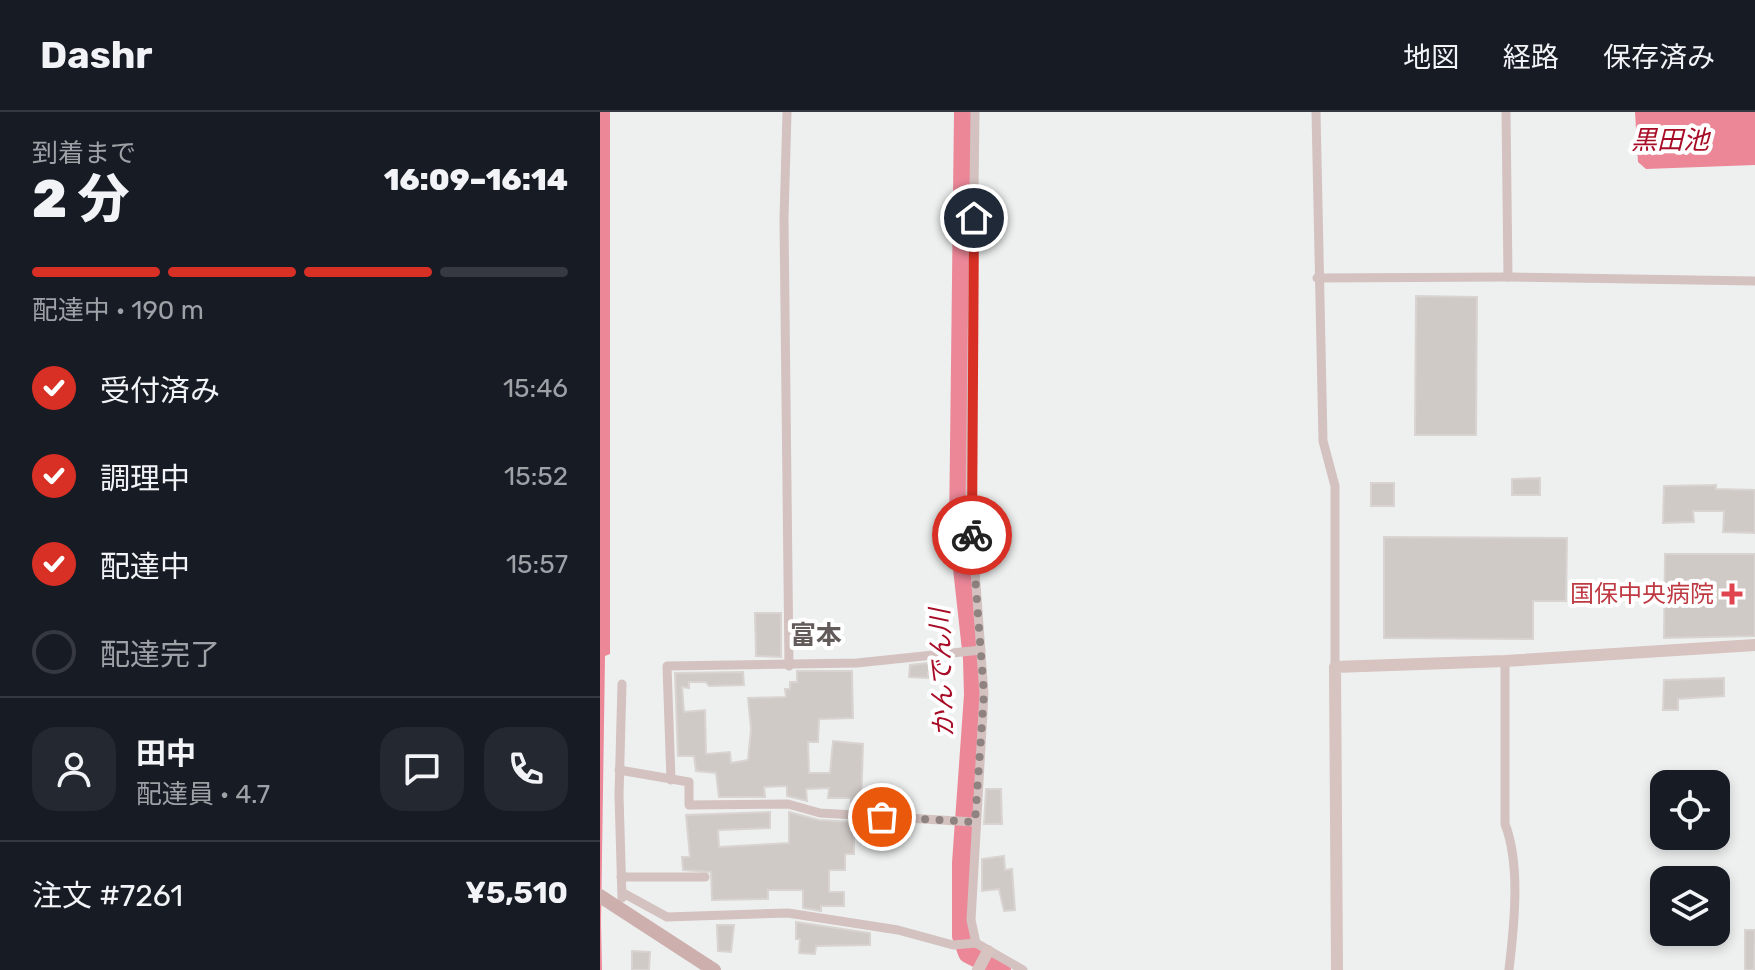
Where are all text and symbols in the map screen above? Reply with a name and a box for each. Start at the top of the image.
text: Dashr [40,32,153,78]
text: 地図 [1403,41,1459,74]
text: 経路 [1503,41,1559,74]
text: 保存済み [1603,41,1715,74]
water label: 黒田池 [1631,125,1712,156]
text: 到着まで [32,138,136,169]
text: 16:09–16:14 [384,162,568,198]
text: 2 分 [32,168,130,230]
pin [940,184,1008,252]
icon: home [952,196,996,240]
text: 配達中 · 190 m [32,295,204,326]
icon: check [32,366,76,410]
text: 受付済み [100,373,220,409]
text: 15:46 [503,373,568,404]
icon: check [32,454,76,498]
text: 調理中 [100,461,190,497]
text: 15:52 [504,461,568,492]
courier [932,495,1012,575]
icon: bike [950,513,994,557]
icon: check [32,542,76,586]
text: 配達中 [100,549,190,585]
text: 15:57 [506,549,568,580]
place label: 国保中央病院 [1570,580,1714,608]
marker: 国保中央病院 [1721,583,1743,605]
water label: かんでん川 [924,605,960,738]
district label: 富本 [790,620,842,651]
text: 配達完了 [100,637,220,673]
button: person [32,727,116,811]
button: chat [380,727,464,811]
button: phone [484,727,568,811]
text: 田中 [136,736,196,772]
map controls [1650,770,1730,946]
button: locate [1650,770,1730,850]
text: 配達員 · 4.7 [136,779,270,810]
pin [848,783,916,851]
icon: bag [860,795,904,839]
button: layers [1650,866,1730,946]
text: ¥5,510 [465,875,568,911]
text: 注文 #7261 [32,878,183,914]

